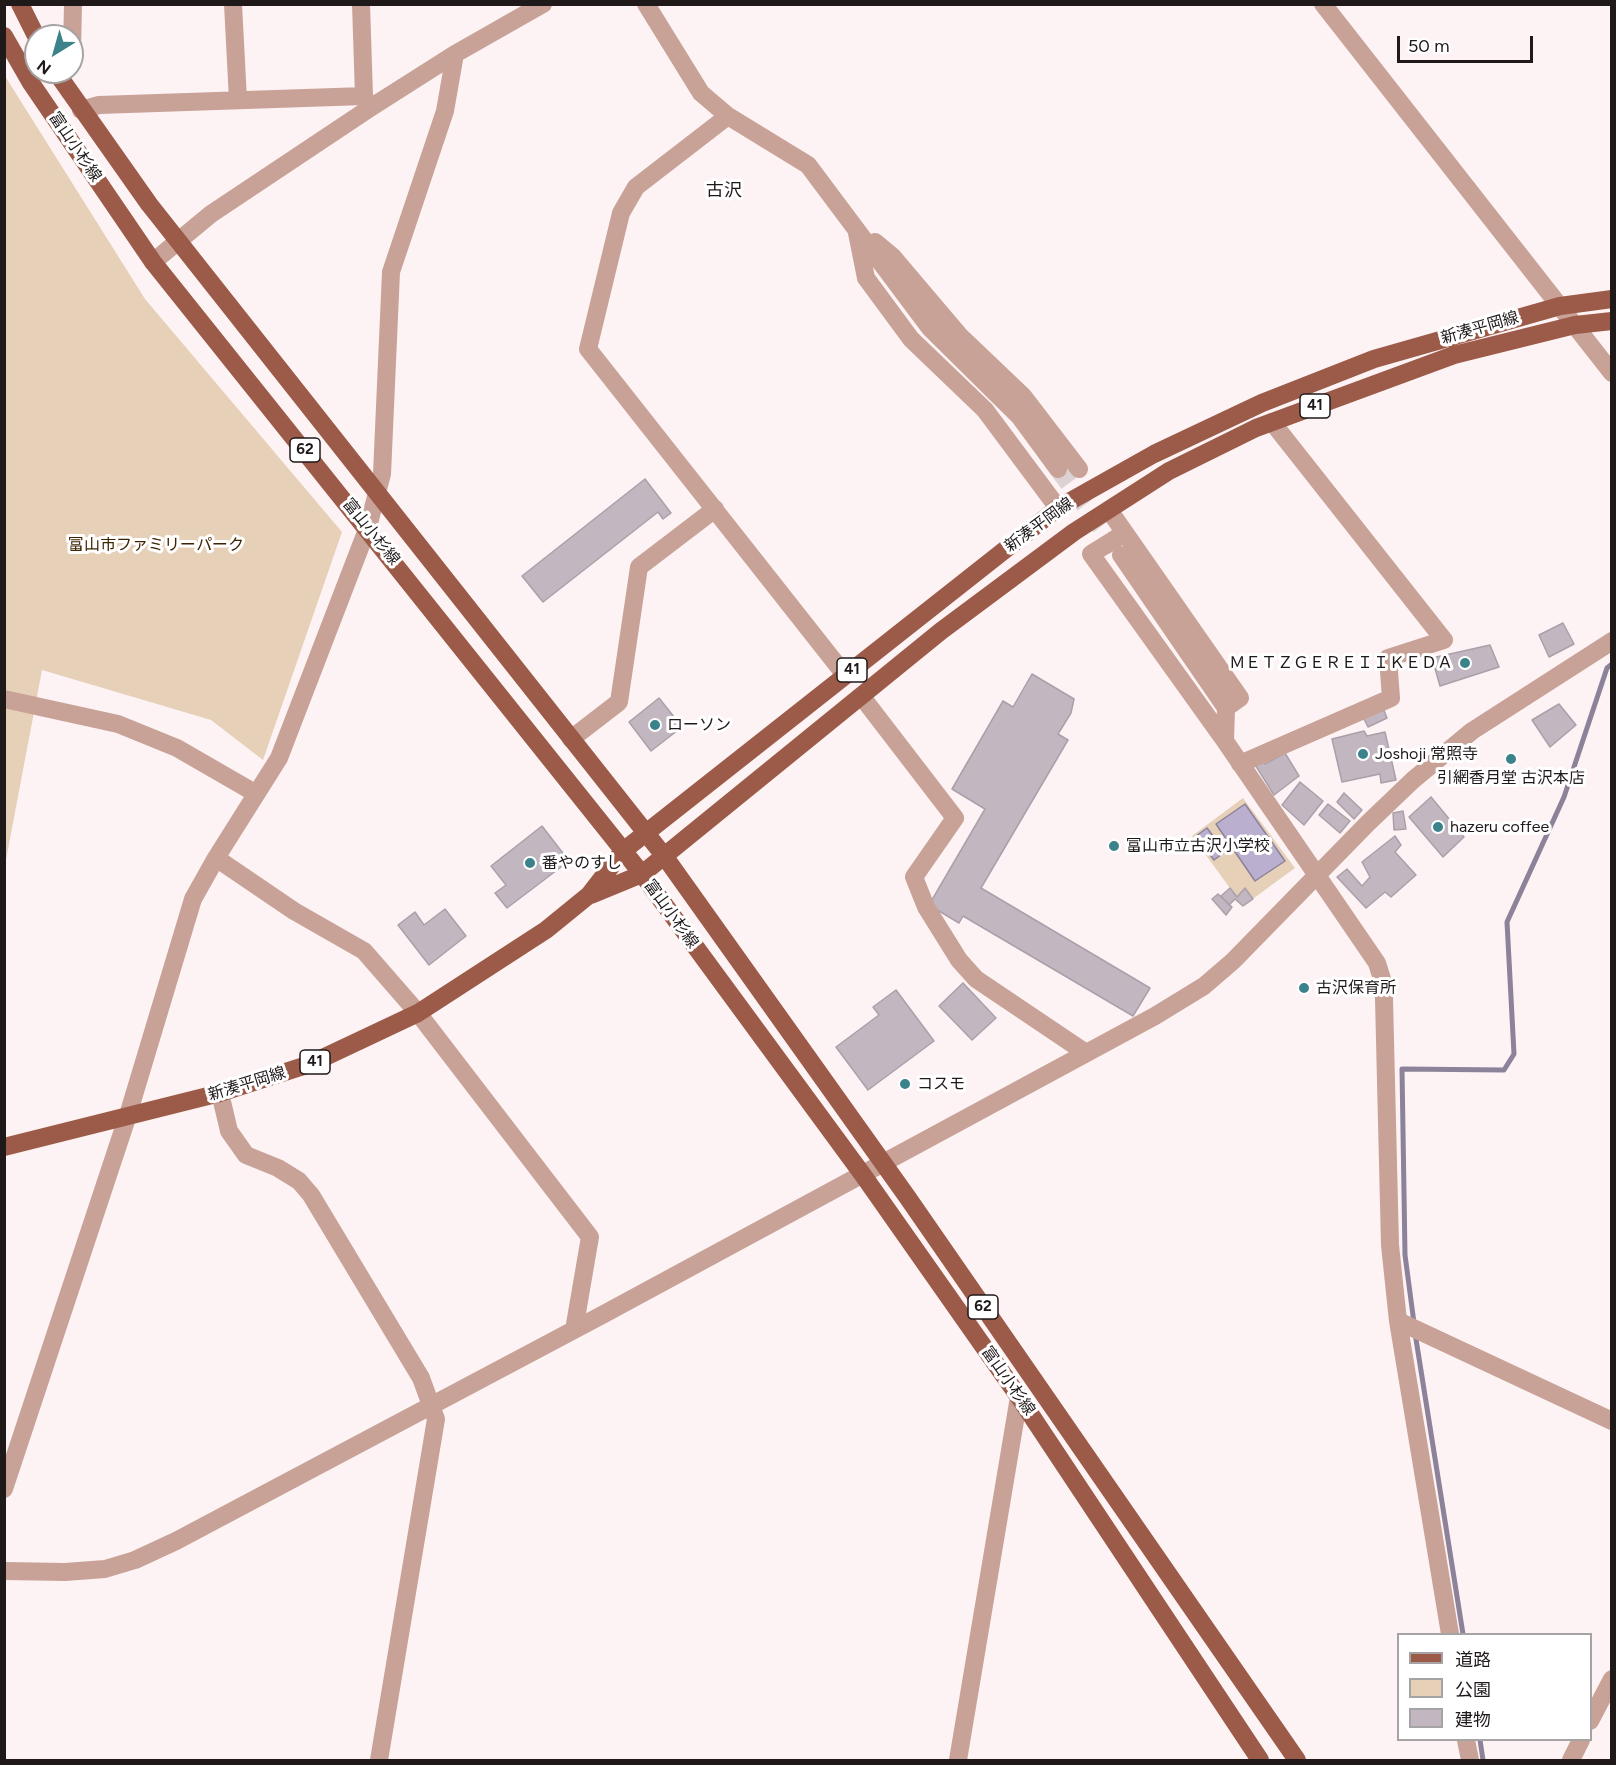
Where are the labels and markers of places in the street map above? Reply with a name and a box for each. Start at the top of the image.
place label: ＭＥＴＺＧＥＲＥＩＩＫＥＤＡ [1229,653,1453,673]
marker: ＭＥＴＺＧＥＲＥＩＩＫＥＤＡ [1458,656,1472,670]
place label: ローソン [667,715,731,735]
marker: ローソン [648,718,662,732]
place label: Joshoji 常照寺 [1375,744,1478,764]
marker: Joshoji 常照寺 [1356,747,1370,761]
marker: 引網香月堂 古沢本店 [1504,752,1518,766]
place label: 引網香月堂 古沢本店 [1437,768,1585,788]
place label: hazeru coffee [1450,817,1549,837]
marker: hazeru coffee [1431,820,1445,834]
place label: 富山市立古沢小学校 [1126,836,1270,856]
marker: 富山市立古沢小学校 [1107,839,1121,853]
place label: 番やのすし [542,853,622,873]
marker: 番やのすし [523,856,537,870]
place label: 古沢保育所 [1316,978,1396,998]
marker: 古沢保育所 [1297,981,1311,995]
place label: コスモ [917,1074,965,1094]
marker: コスモ [898,1077,912,1091]

